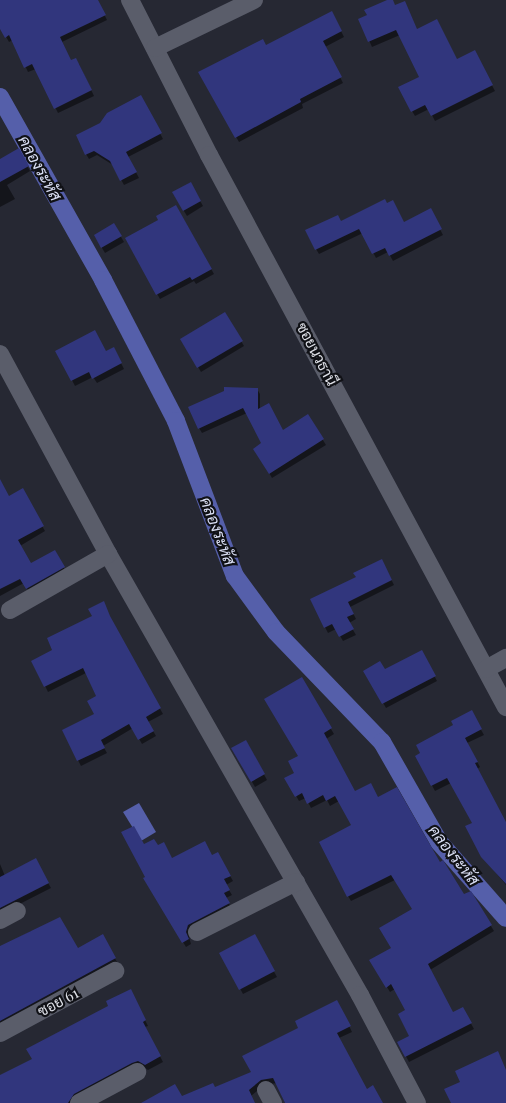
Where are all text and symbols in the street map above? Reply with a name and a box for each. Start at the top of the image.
water label: คลองระหัส [14,132,66,204]
street label: ซอยนวธานี [293,319,341,389]
water label: คลองระหัส [196,494,240,568]
water label: คลองระหัส [424,821,484,889]
street label: ซอย 61 [34,984,82,1020]

